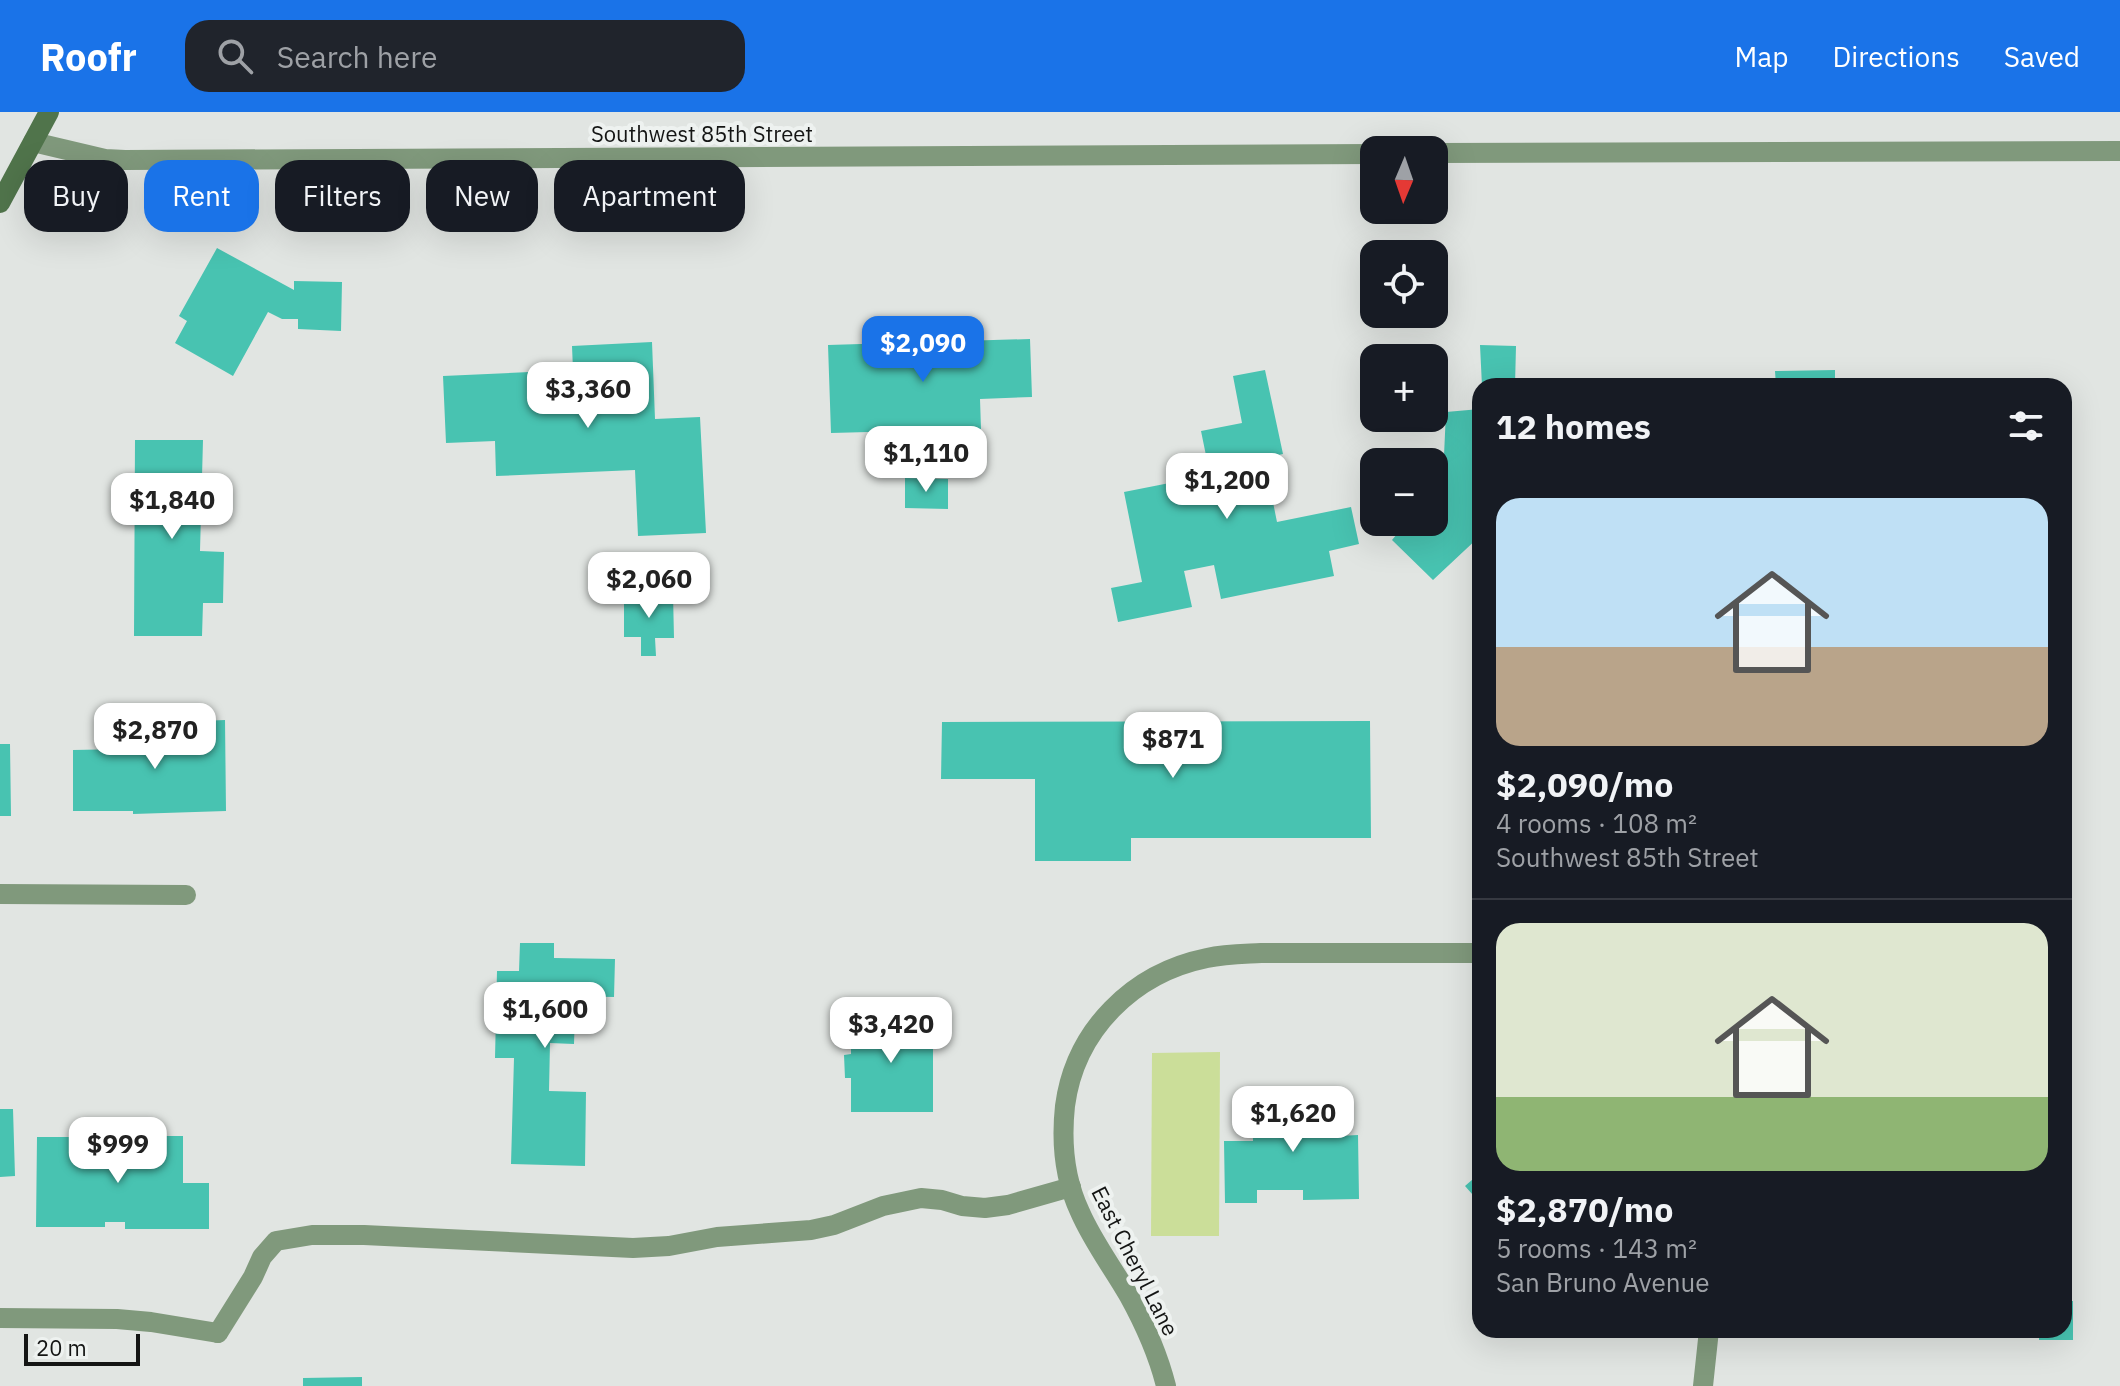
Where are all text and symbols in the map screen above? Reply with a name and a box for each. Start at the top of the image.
search box [185,20,745,92]
text: Roofr [40,32,137,81]
icon: search [213,34,257,78]
text: Search here [277,37,438,76]
text: Map [1734,38,1788,75]
text: Directions [1832,38,1960,75]
text: Saved [2004,38,2080,75]
street label: Southwest 85th Street [591,119,813,148]
north arrow [1360,136,1448,224]
map controls [1360,136,1448,536]
chip: Buy [24,160,128,232]
chip: Rent [144,160,259,232]
chip: Filters [275,160,410,232]
chip: New [426,160,538,232]
chip: Apartment [554,160,745,232]
button: locate [1360,240,1448,328]
pin: $2,090 [858,316,988,384]
text: $2,090 [880,325,966,359]
button: + [1360,344,1448,432]
pin: $3,360 [523,362,653,430]
text: $3,360 [545,371,631,405]
text: 12 homes [1496,404,1651,448]
icon: filters [2004,404,2048,448]
pin: $1,110 [861,426,991,494]
text: $1,110 [883,435,969,469]
button: − [1360,448,1448,536]
pin: $1,200 [1162,453,1292,521]
text: $1,200 [1184,462,1270,496]
pin: $1,840 [107,473,237,541]
text: $1,840 [129,482,215,516]
icon: home [1700,550,1844,694]
pin: $2,060 [584,552,714,620]
text: $2,060 [606,561,692,595]
pin: $2,870 [90,703,220,771]
text: $2,870 [112,712,198,746]
pin: $871 [1126,712,1220,780]
text: $871 [1142,721,1204,755]
text: $2,090/mo [1496,762,1673,806]
text: 4 rooms · 108 m² [1496,806,1697,840]
text: Southwest 85th Street [1496,840,1759,874]
icon: home [1700,975,1844,1119]
pin: $1,600 [480,982,610,1050]
text: $1,600 [502,991,588,1025]
pin: $3,420 [826,997,956,1065]
text: $3,420 [848,1006,934,1040]
pin: $1,620 [1228,1086,1358,1154]
text: $1,620 [1250,1095,1336,1129]
pin: $999 [71,1117,165,1185]
text: $999 [87,1126,149,1160]
street label: East Cheryl Lane [1085,1181,1186,1340]
text: $2,870/mo [1496,1187,1673,1231]
text: 5 rooms · 143 m² [1496,1231,1697,1265]
text: San Bruno Avenue [1496,1265,1709,1299]
scale bar [24,1330,140,1366]
text: 20 m [36,1333,87,1362]

